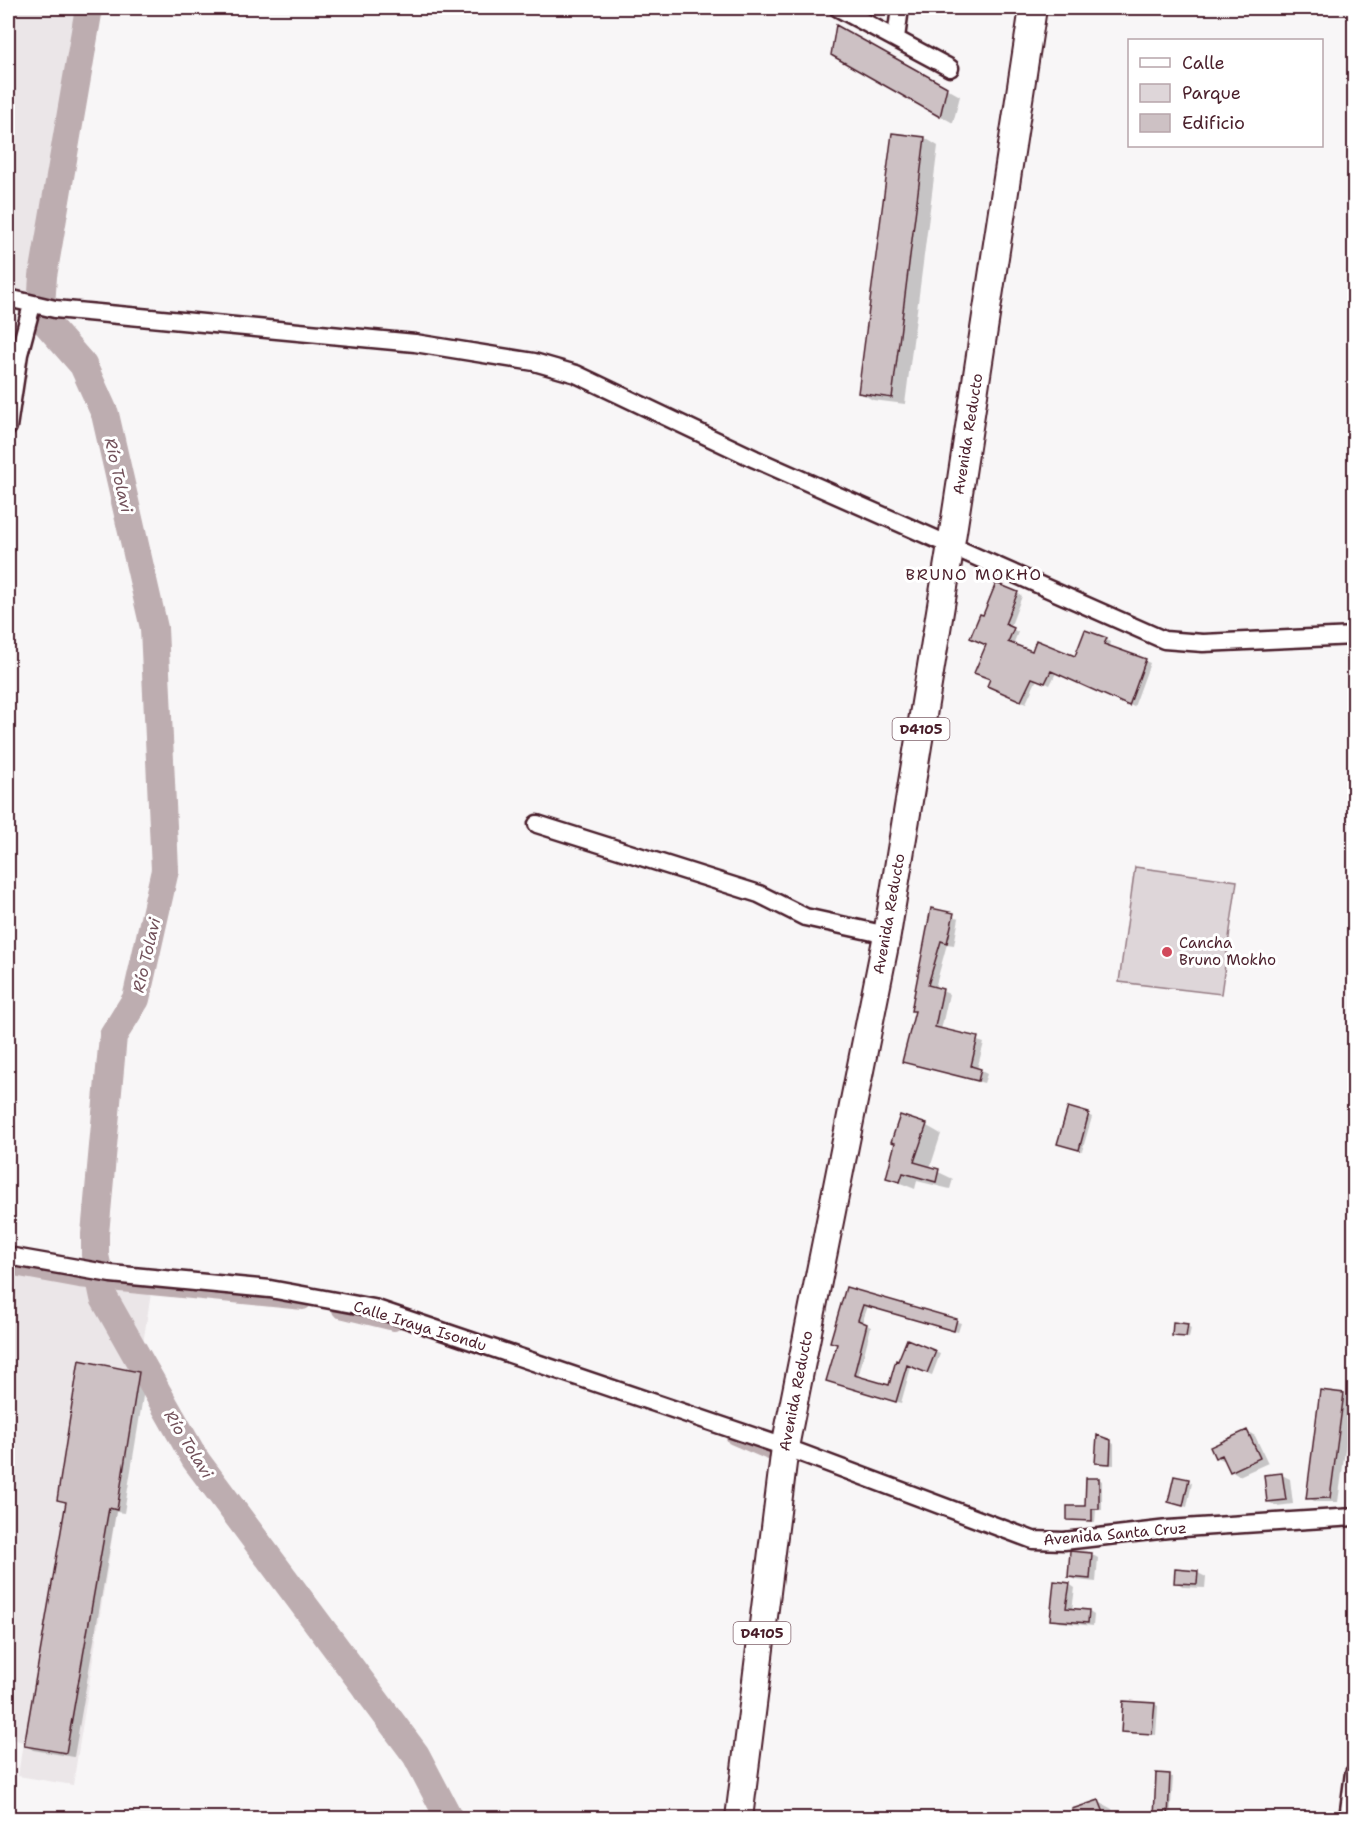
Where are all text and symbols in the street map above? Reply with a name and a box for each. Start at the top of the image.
legend [1128,39,1323,147]
text: Calle [1182,51,1225,75]
text: Parque [1182,81,1241,105]
text: Edificio [1182,111,1245,135]
street label: Avenida Reducto [949,372,987,496]
water label: Río Tolavi [100,436,137,515]
district label: BRUNO MOKHO [905,564,1043,585]
road number: D4105 [892,718,950,740]
street label: Avenida Reducto [869,852,909,976]
water label: Río Tolavi [128,915,165,995]
place label: Cancha Bruno Mokho [1179,933,1276,970]
marker: Cancha Bruno Mokho [1160,945,1174,959]
street label: Calle Iraya Isondu [351,1296,489,1356]
street label: Avenida Reducto [775,1329,817,1453]
water label: Río Tolavi [159,1406,218,1483]
street label: Avenida Santa Cruz [1043,1518,1187,1550]
road number: D4105 [734,1622,790,1644]

